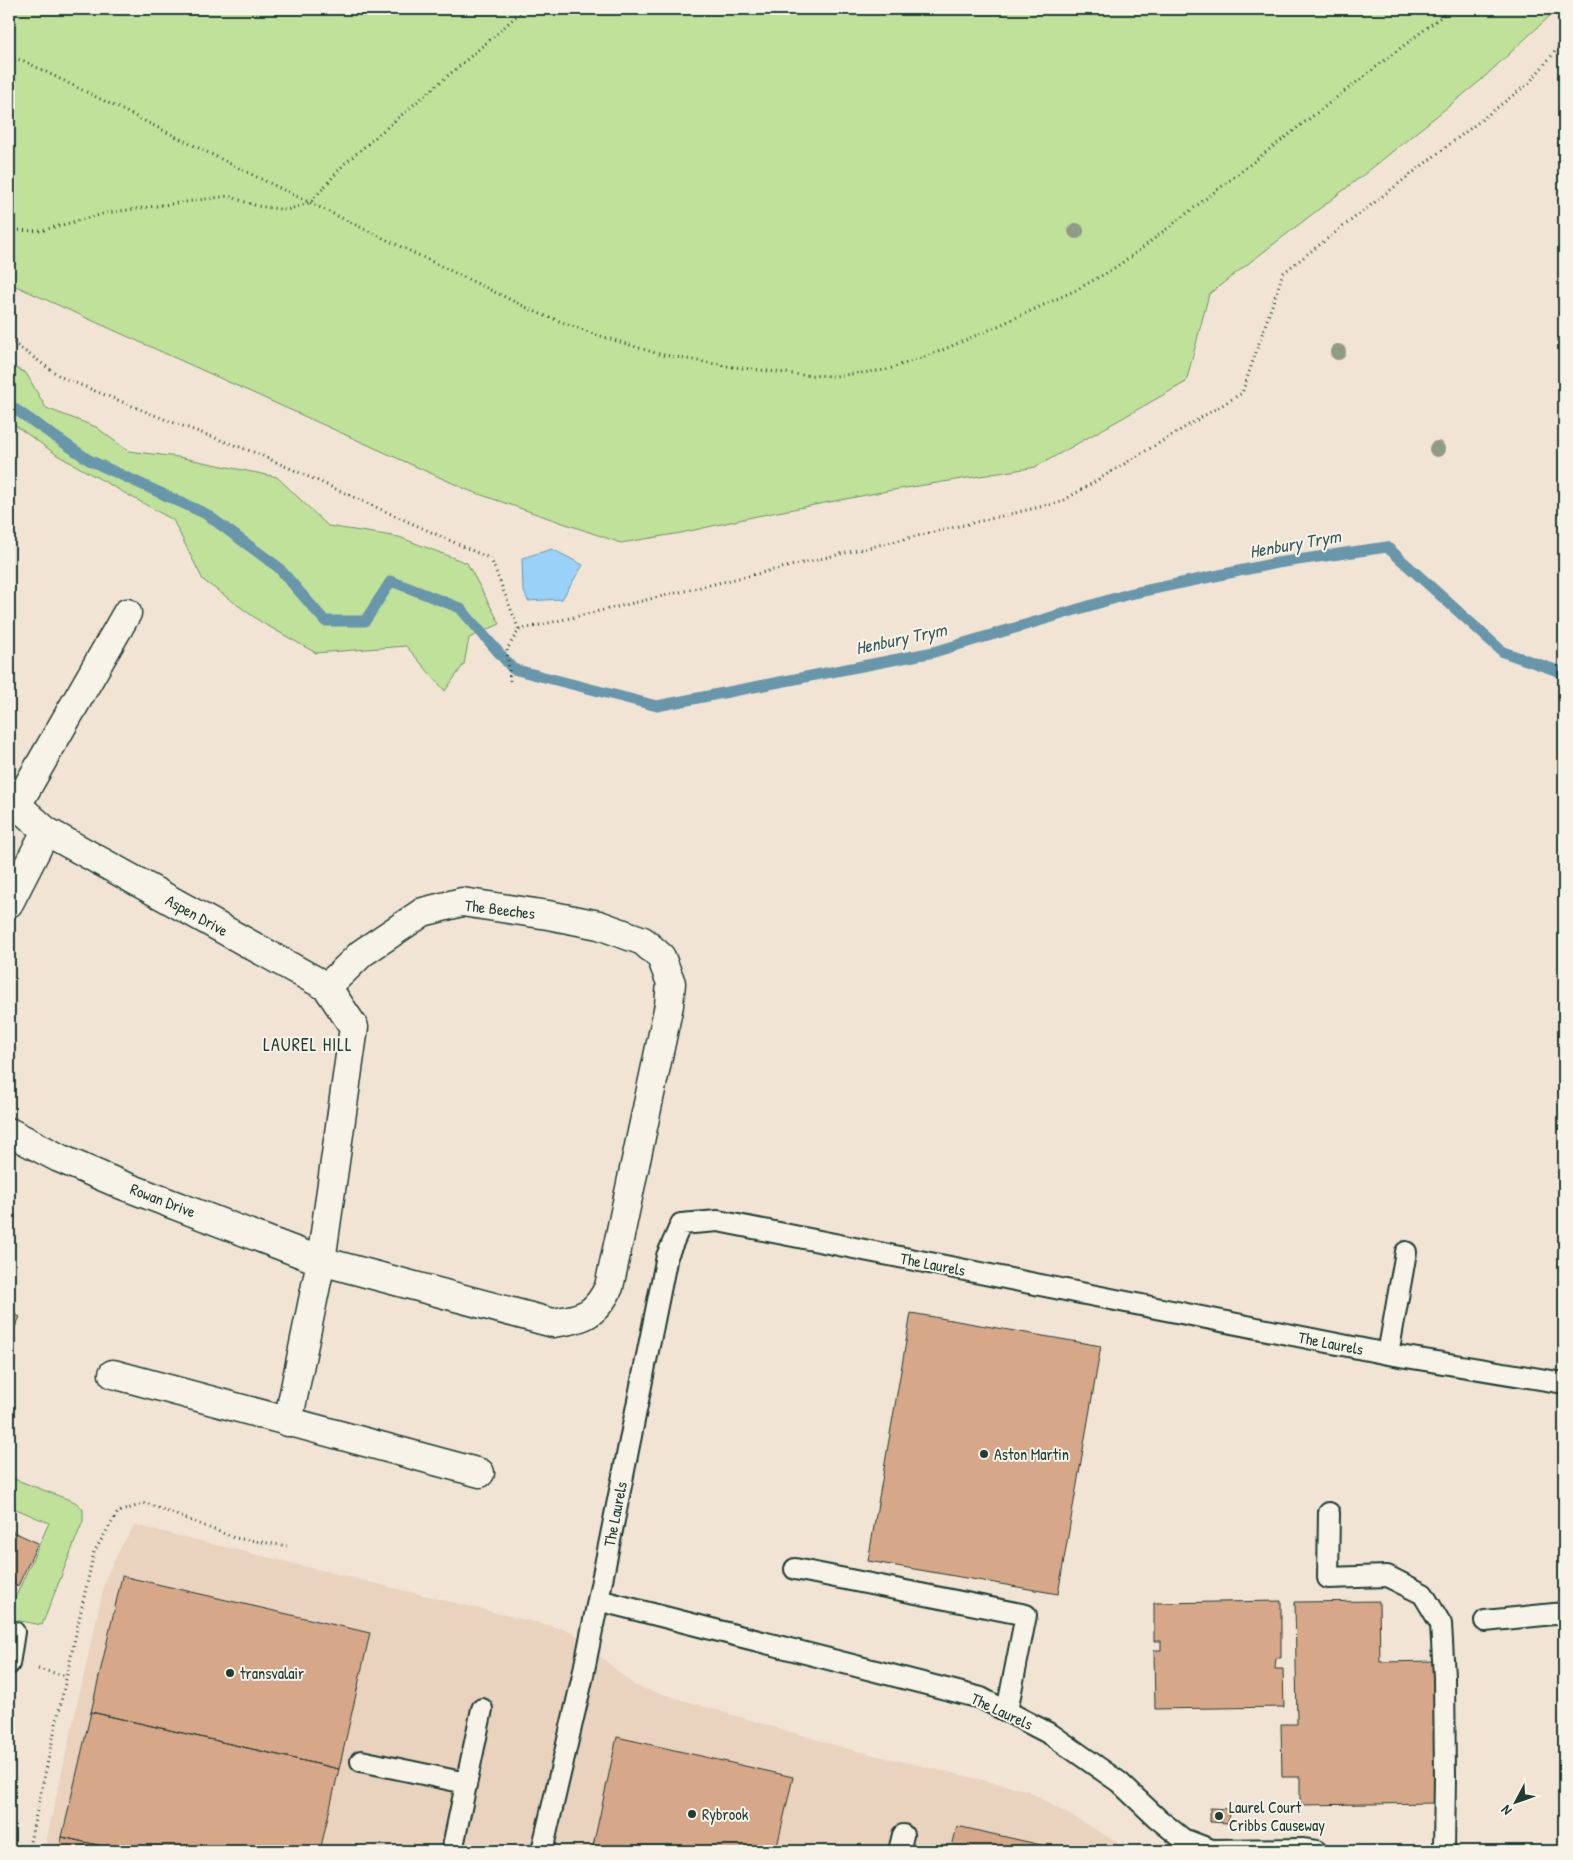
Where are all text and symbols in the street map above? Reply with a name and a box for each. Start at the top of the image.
water label: Henbury Trym [1247,523,1343,564]
water label: Henbury Trym [853,617,949,660]
street label: Aspen Drive [162,889,233,941]
street label: The Beeches [464,894,536,924]
district label: LAUREL HILL [263,1032,353,1057]
street label: Rowan Drive [127,1177,199,1223]
street label: The Laurels [899,1247,967,1281]
street label: The Laurels [1297,1326,1365,1360]
place label: Aston Martin [994,1443,1069,1465]
marker: Aston Martin [978,1448,990,1460]
street label: The Laurels [598,1480,632,1548]
place label: transvalair [240,1662,304,1684]
marker: transvalair [224,1667,236,1679]
street label: The Laurels [968,1687,1036,1735]
north arrow [1490,1778,1540,1828]
place label: Laurel Court Cribbs Causeway [1229,1796,1325,1836]
text: N [1496,1801,1515,1820]
place label: Rybrook [702,1803,749,1825]
marker: Rybrook [686,1808,698,1820]
marker: Laurel Court Cribbs Causeway [1213,1810,1225,1822]

